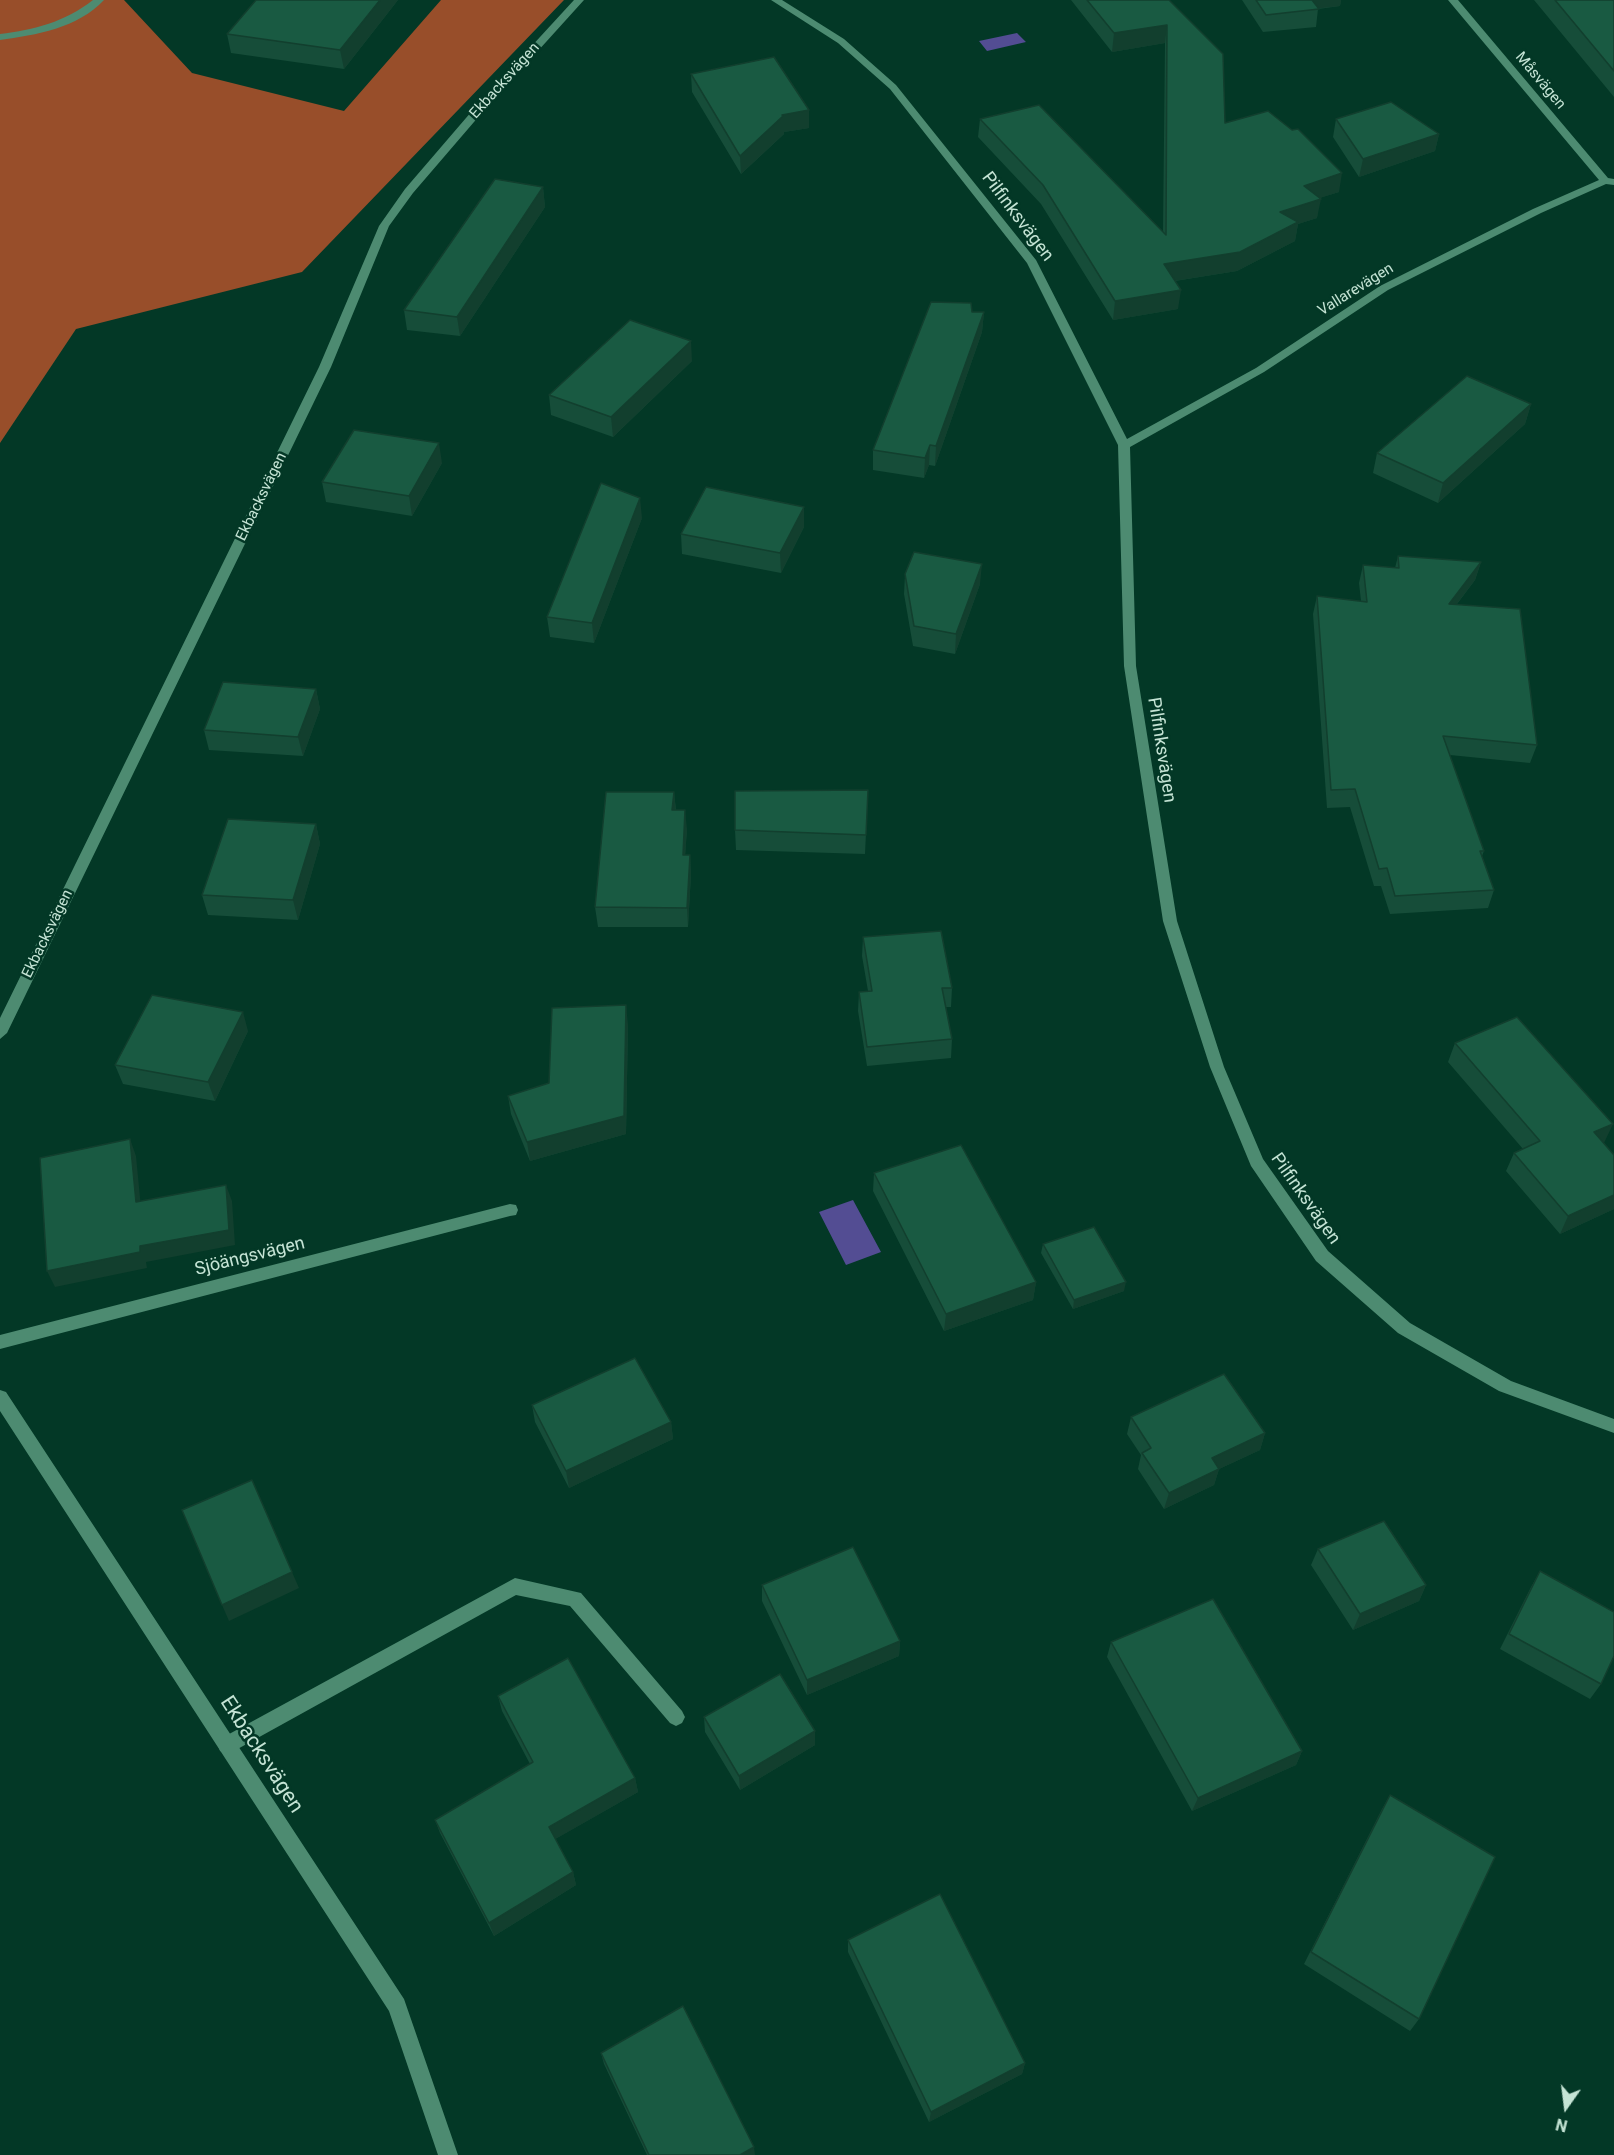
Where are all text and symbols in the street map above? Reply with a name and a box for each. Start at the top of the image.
street label: Ekbacksvägen [466,39,544,123]
street label: Måsvägen [1511,49,1569,113]
street label: Pilfinksvägen [976,168,1058,266]
street label: Vallarevägen [1315,260,1397,320]
street label: Ekbacksvägen [233,450,291,544]
street label: Pilfinksvägen [1142,696,1180,804]
street label: Ekbacksvägen [19,887,77,981]
street label: Pilfinksvägen [1266,1149,1344,1249]
street label: Sjöängsvägen [193,1233,307,1281]
street label: Ekbacksvägen [214,1692,308,1818]
north arrow [1536,2077,1596,2137]
text: N [1554,2114,1569,2136]

